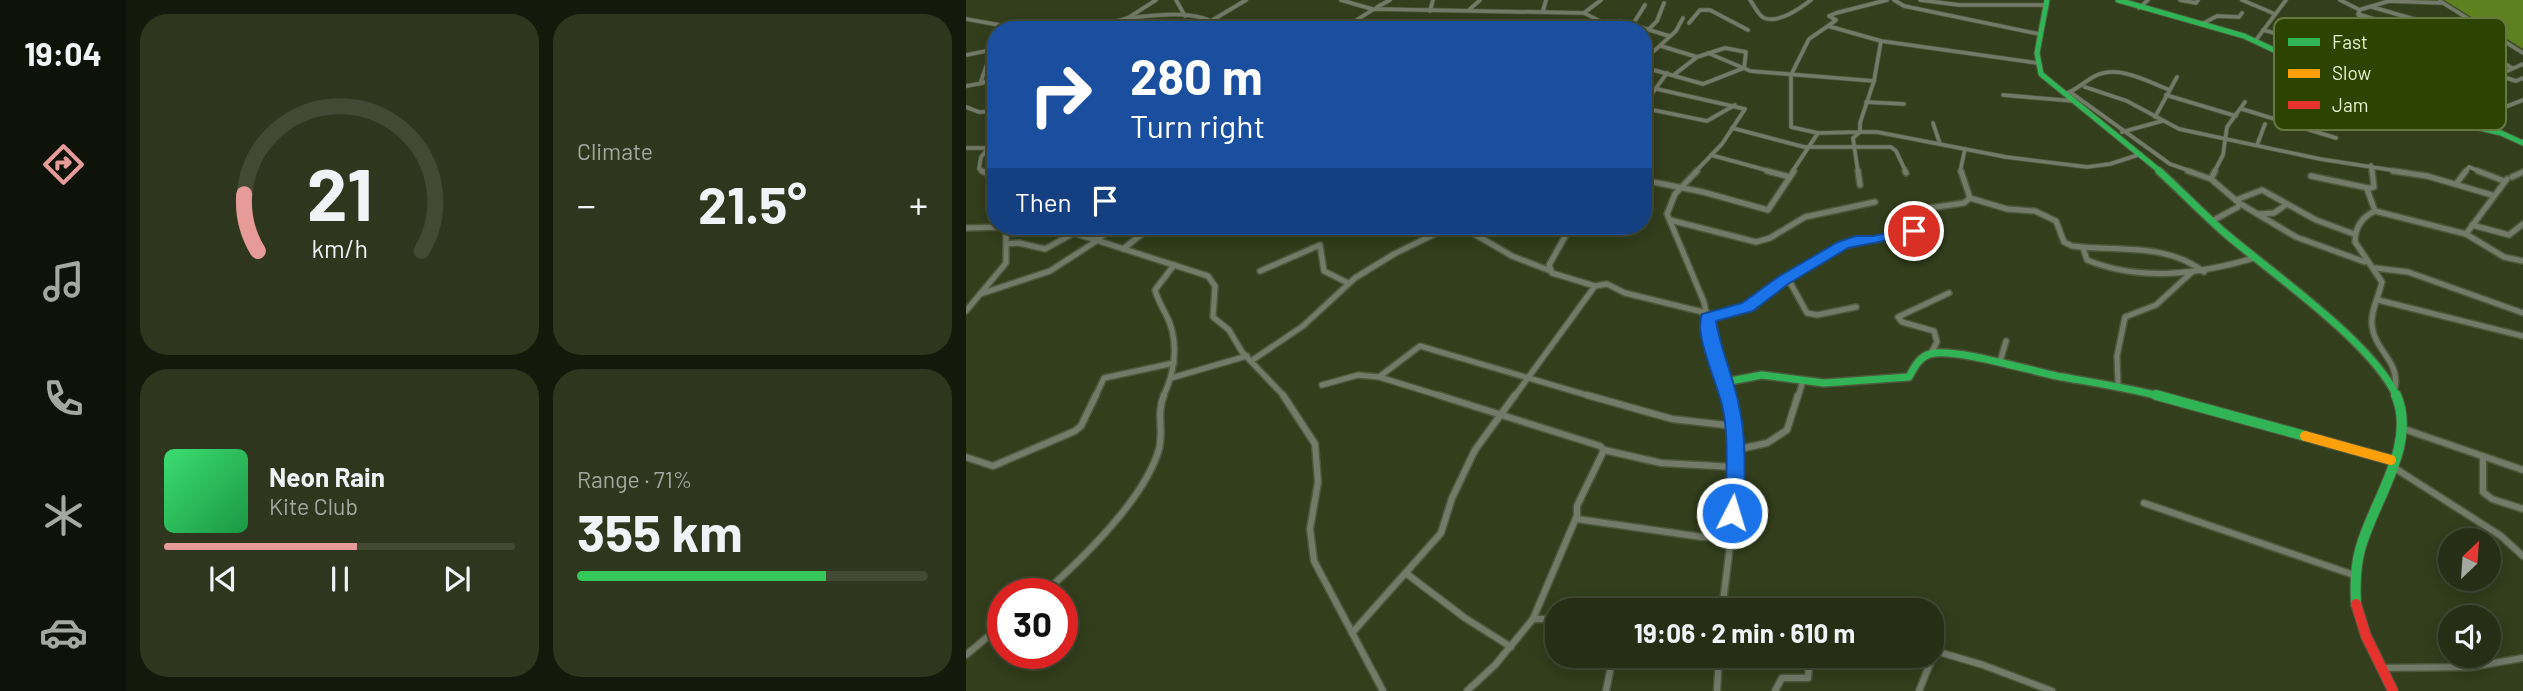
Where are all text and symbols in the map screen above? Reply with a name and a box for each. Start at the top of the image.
legend [2274,18,2506,130]
text: Fast [2332,30,2368,53]
text: 19:04 [24,34,102,72]
text: 280 m [1130,46,1263,105]
icon: right [1015,49,1106,140]
text: Slow [2332,61,2371,84]
text: Jam [2332,93,2368,116]
text: Turn right [1130,106,1265,144]
text: Climate [577,137,653,165]
icon: directions [39,140,88,189]
text: 21 [306,148,373,236]
text: 21.5° [698,172,807,234]
text: − [577,181,596,227]
text: + [909,181,928,227]
icon: arrive [1086,182,1124,220]
text: Then [1015,186,1072,217]
pin [1884,201,1944,261]
icon: arrive [1895,212,1933,250]
text: km/h [311,232,368,262]
icon: music [39,257,88,306]
icon: phone [39,374,88,423]
text: Neon Rain [269,461,385,492]
text: Range · 71% [577,465,692,493]
position arrow [1695,476,1769,550]
icon: climate [39,491,88,540]
text: Kite Club [269,492,358,520]
text: 355 km [577,500,743,562]
north arrow [2438,528,2501,592]
map controls [2438,528,2501,668]
icon: previous [204,560,242,598]
icon: pause [321,560,359,598]
icon: next [438,560,476,598]
speed limit sign: 30 [987,578,1078,669]
button: sound [2438,605,2501,668]
icon: car [39,608,88,657]
text: 19:06 · 2 min · 610 m [1634,617,1855,648]

